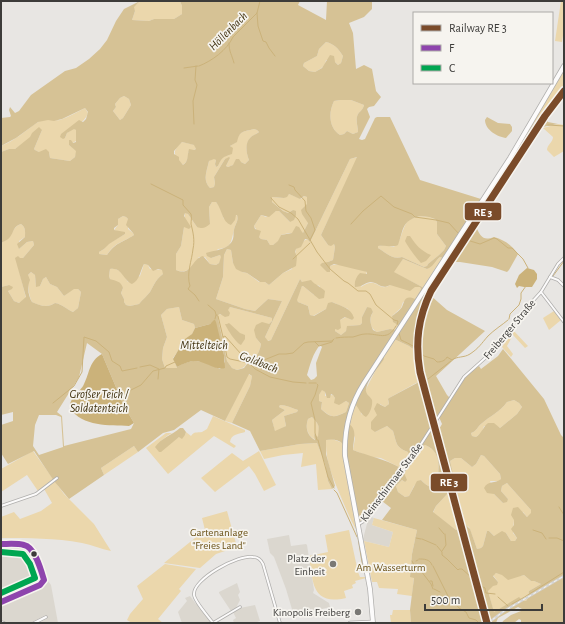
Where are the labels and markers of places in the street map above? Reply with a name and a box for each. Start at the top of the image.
unlabelled marker [29,549,39,559]
place label: Platz der Einheit [287,553,325,577]
marker: Platz der Einheit [328,559,338,569]
place label: Kinopolis Freiberg [273,607,351,618]
marker: Kinopolis Freiberg [353,607,363,617]

